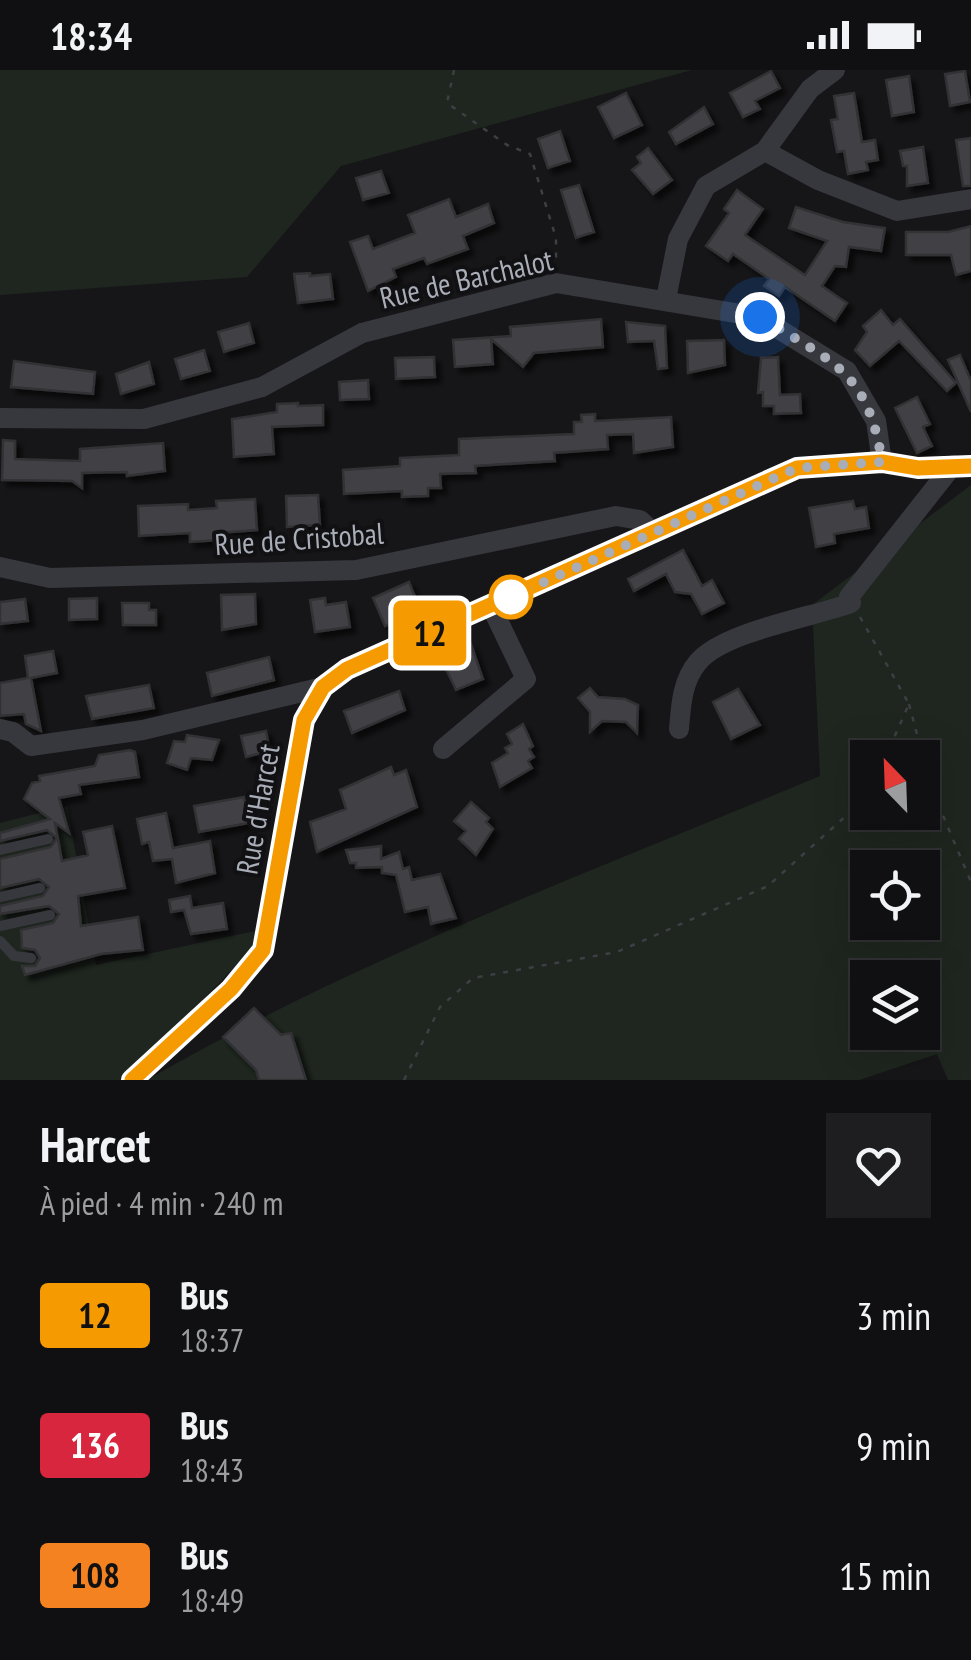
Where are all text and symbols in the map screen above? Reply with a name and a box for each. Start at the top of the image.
text: 18:34 [50,11,132,60]
street label: Rue de Barchalot [376,239,557,317]
your location [735,292,785,342]
street label: Rue de Cristobal [213,513,385,563]
unlabelled marker [490,576,532,618]
line badge: 12 [385,600,475,666]
text: 12 [413,610,447,656]
street label: Rue d'Harcet [226,740,288,877]
north arrow [850,740,940,830]
map controls [850,740,940,1050]
button: locate [850,850,940,940]
button: layers [850,960,940,1050]
text: Harcet [40,1113,150,1175]
button: heart [826,1113,931,1218]
text: À pied · 4 min · 240 m [40,1182,283,1224]
text: Bus [180,1270,229,1319]
text: 3 min [856,1291,931,1340]
text: 12 [78,1292,112,1338]
text: 18:37 [180,1319,244,1361]
text: Bus [180,1400,229,1449]
text: 9 min [856,1421,931,1470]
text: 136 [70,1422,120,1468]
text: 18:43 [180,1449,244,1491]
text: Bus [180,1530,229,1579]
text: 15 min [839,1551,931,1600]
text: 108 [70,1552,120,1598]
text: 18:49 [180,1579,244,1621]

